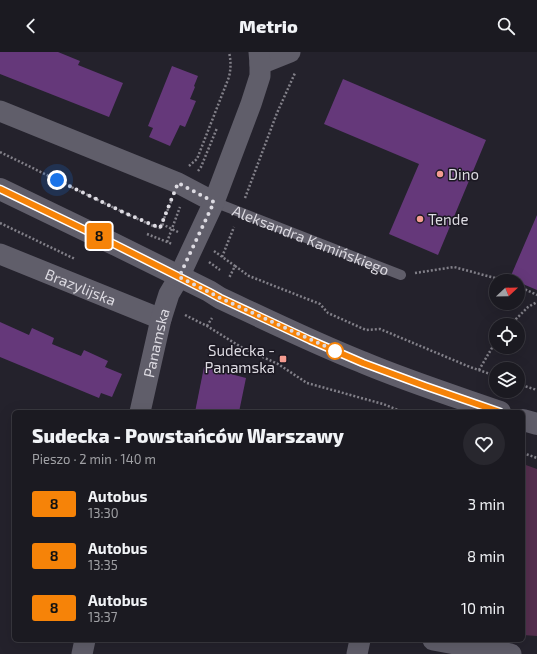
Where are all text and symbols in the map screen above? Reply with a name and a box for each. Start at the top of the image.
icon: back [20,15,42,37]
text: Metrio [239,15,298,37]
icon: search [495,15,517,37]
place label: Dino [448,165,479,183]
marker: Dino [435,169,445,179]
your location [47,170,67,190]
street label: Aleksandra Kamińskiego [230,201,392,279]
place label: Tende [428,210,468,228]
marker: Tende [415,214,425,224]
line badge: 8 [86,223,112,249]
text: 8 [95,227,103,244]
street label: Brazylijska [43,264,119,309]
north arrow [489,274,525,310]
map controls [489,274,525,398]
street label: Panamska [139,306,173,379]
button: locate [489,318,525,354]
place label: Sudecka - Panamska [204,341,275,376]
unlabelled marker [326,342,344,360]
marker: Sudecka - Panamska [278,354,288,364]
button: layers [489,362,525,398]
button: heart [463,423,505,465]
text: Sudecka - Powstańców Warszawy [32,424,344,447]
text: Pieszo · 2 min · 140 m [32,451,156,467]
text: Autobus [88,487,147,505]
text: 8 [50,495,58,512]
text: 3 min [468,495,505,513]
text: 13:30 [88,505,119,521]
text: Autobus [88,539,147,557]
text: 8 [50,547,58,564]
text: 8 min [467,547,505,565]
text: 13:35 [88,557,118,573]
text: Autobus [88,591,147,609]
text: 8 [50,599,58,616]
text: 10 min [461,599,505,617]
text: 13:37 [88,609,117,625]

